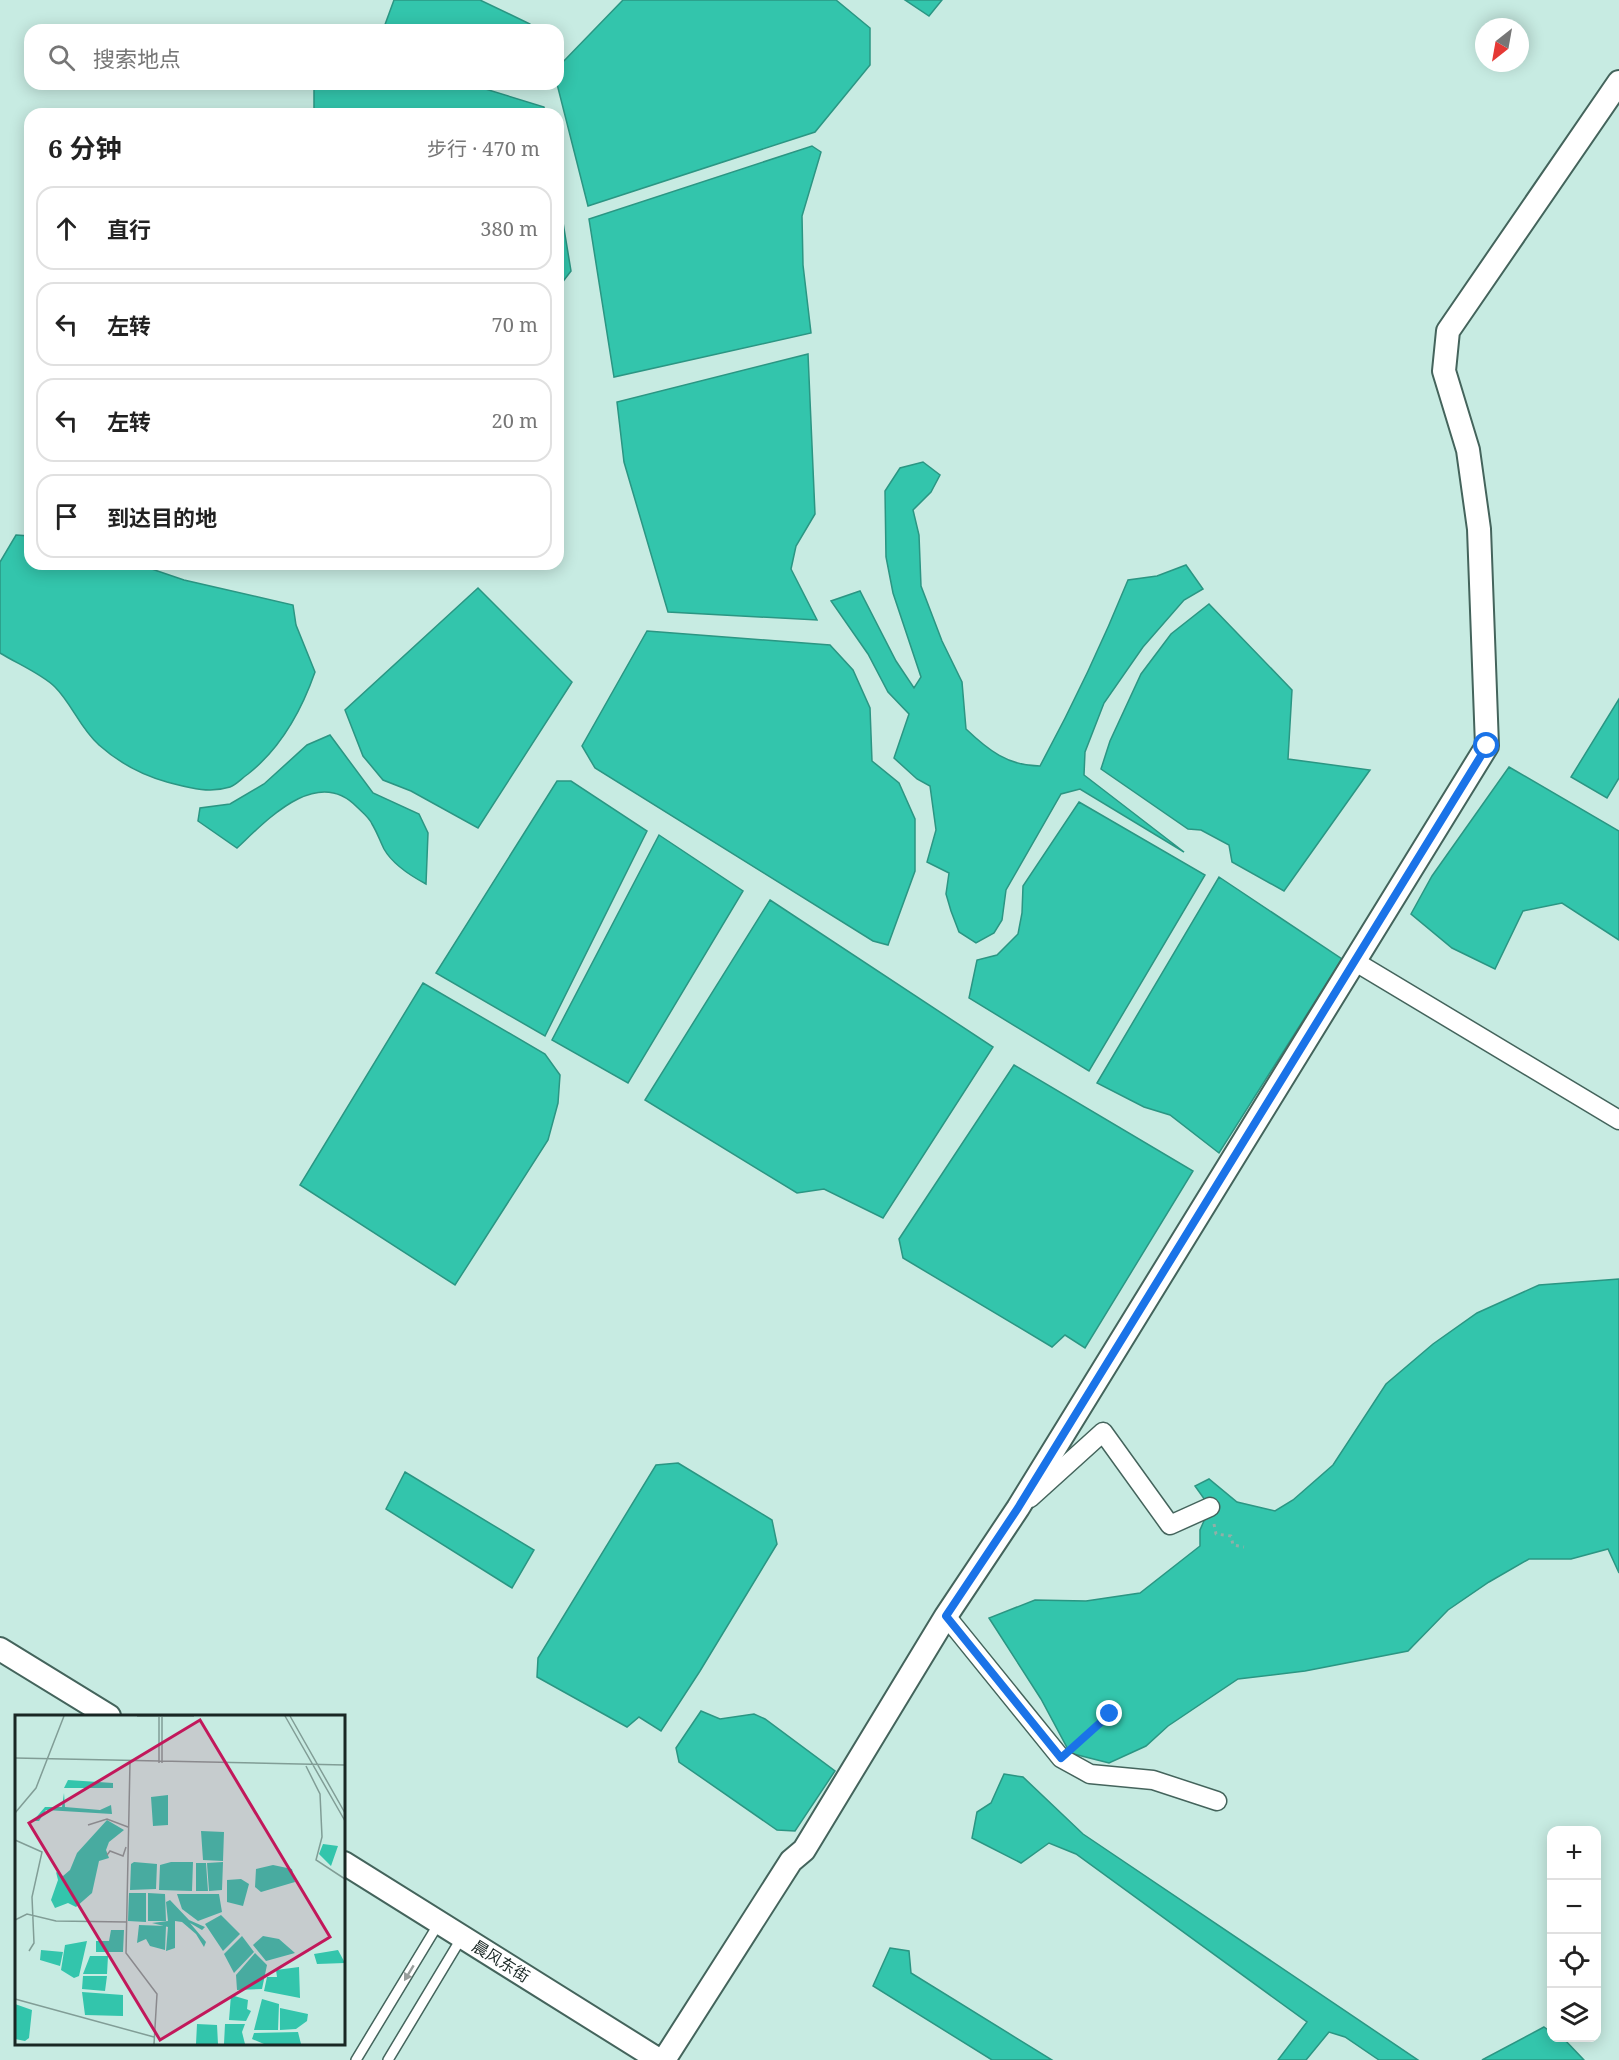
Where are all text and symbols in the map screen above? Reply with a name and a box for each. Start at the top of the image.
north arrow [1475,18,1529,72]
search box [24,24,564,90]
icon: search [45,41,78,74]
text: 搜索地点 [93,43,181,73]
text: 6 分钟 [48,130,121,166]
text: 步行 · 470 m [427,135,540,162]
icon: ahead [50,212,83,245]
text: 直行 [107,214,151,244]
text: 380 m [480,215,538,242]
icon: left [50,308,83,341]
text: 左转 [107,310,151,340]
text: 70 m [492,311,538,338]
icon: left [50,404,83,437]
text: 左转 [107,406,151,436]
text: 20 m [492,407,538,434]
icon: arrive [50,500,83,533]
text: 到达目的地 [107,502,217,532]
route start [1473,732,1499,758]
route end [1096,1700,1122,1726]
inset map [15,1715,345,2045]
map controls [1547,1826,1601,2042]
button: + [1547,1826,1601,1880]
button: − [1547,1880,1601,1934]
button: locate [1547,1934,1601,1988]
street label: 晨风东街 [468,1935,534,1987]
one-way arrow [403,1965,414,1981]
button: layers [1547,1988,1601,2042]

